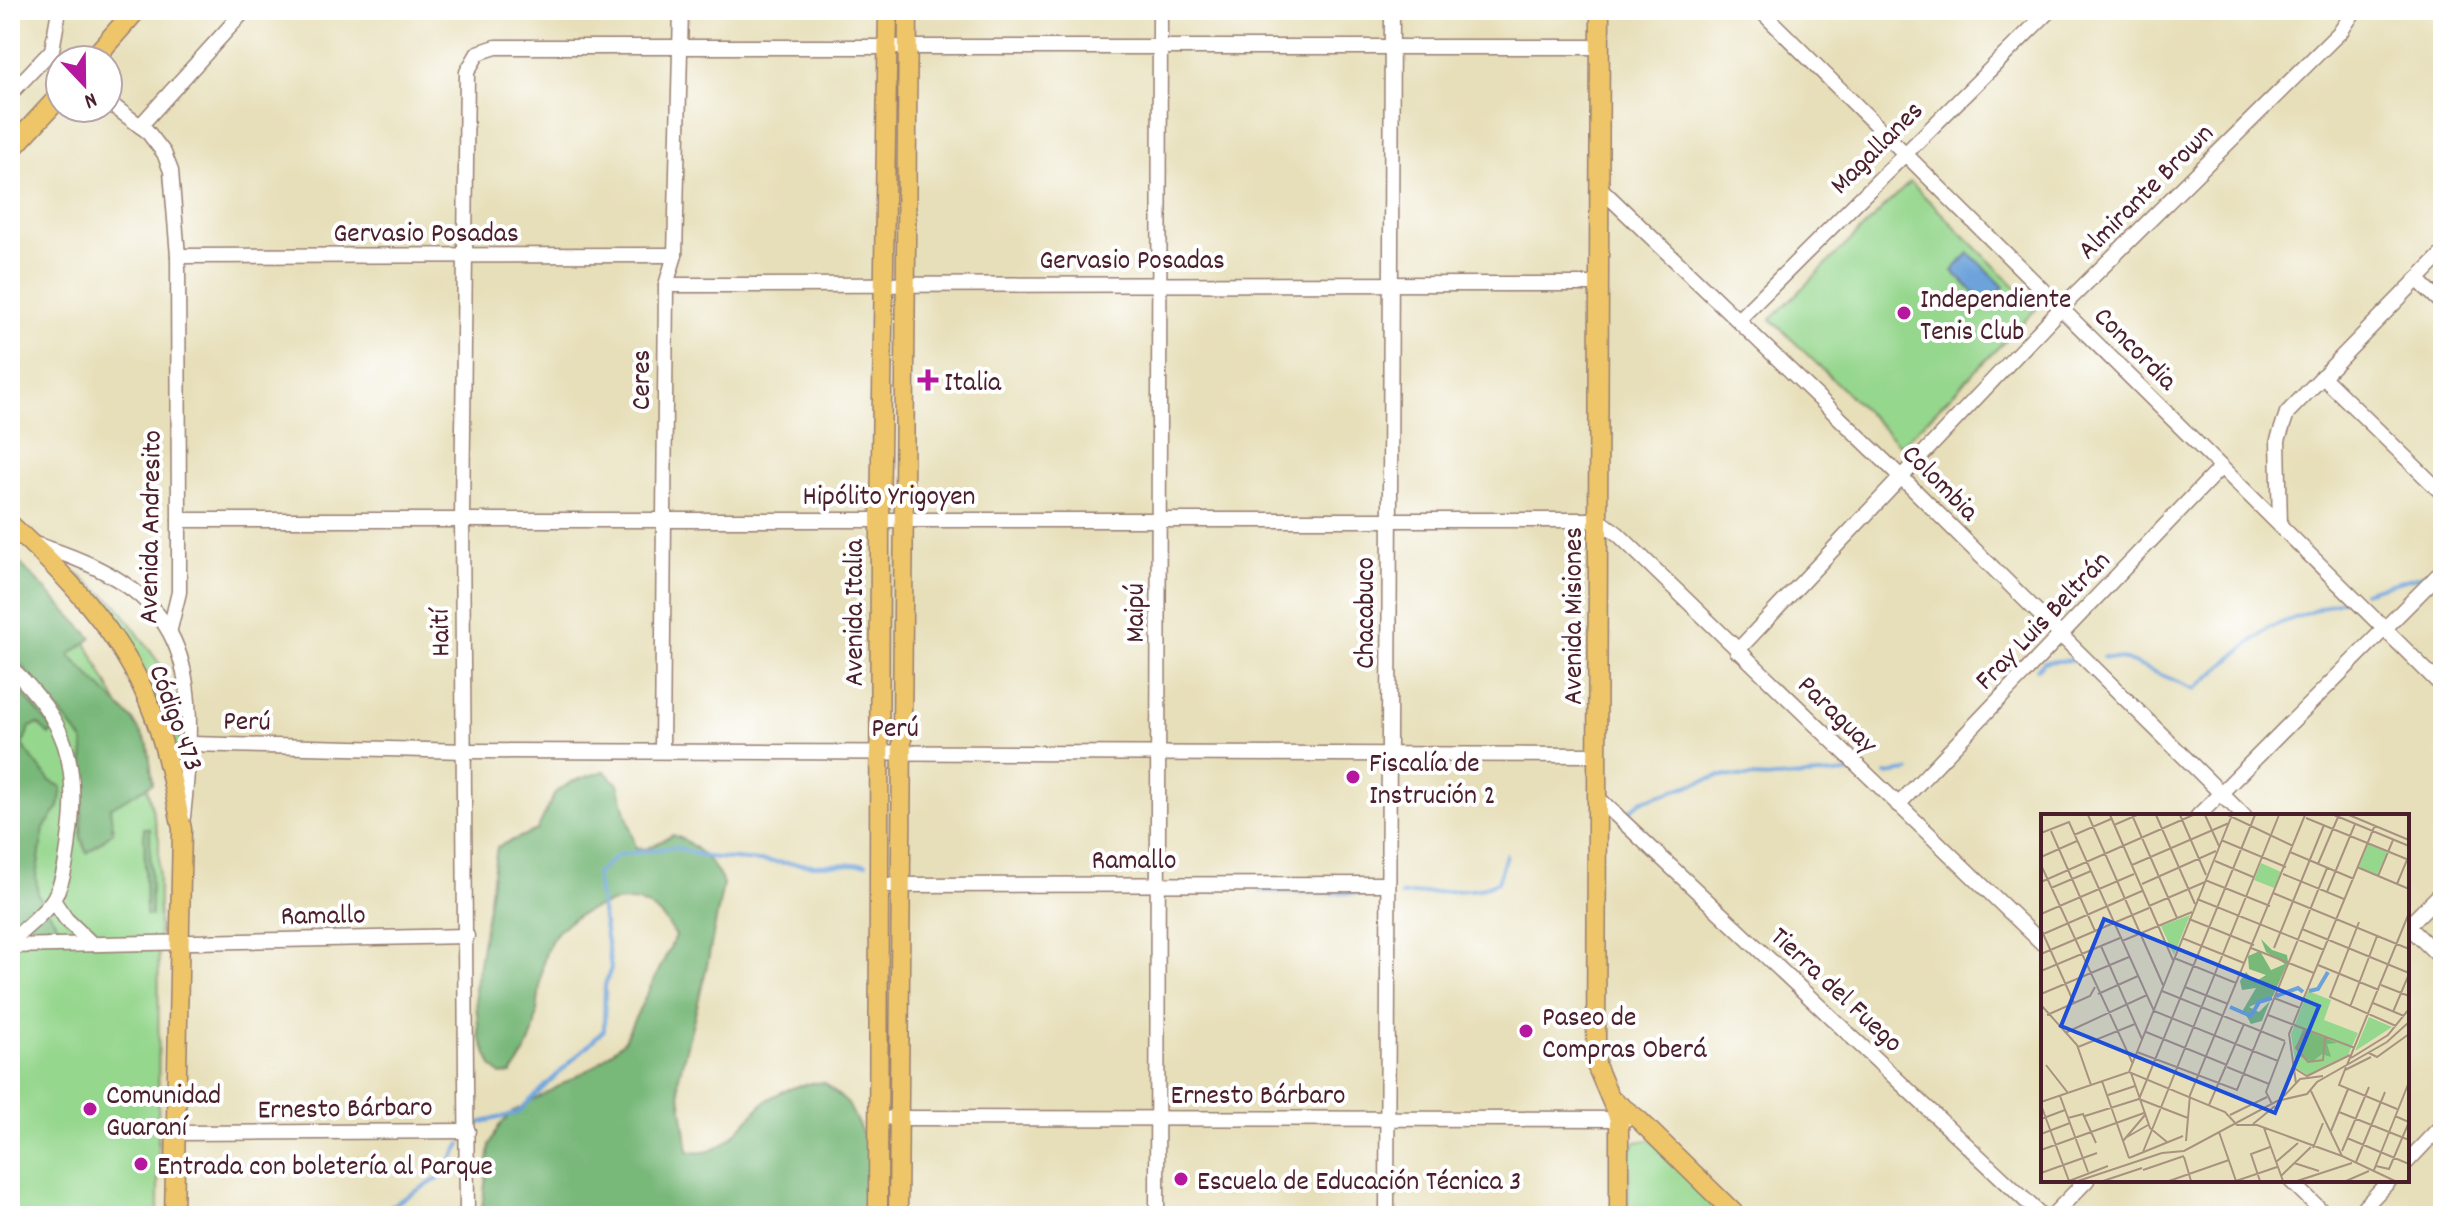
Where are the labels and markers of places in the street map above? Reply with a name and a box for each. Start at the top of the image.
place label: Independiente Tenis Club [1920,282,2071,354]
marker: Independiente Tenis Club [1895,304,1913,322]
place label: Italia [944,365,1002,405]
marker: Italia [919,371,937,389]
place label: Fiscalía de Instrución 2 [1369,746,1496,818]
marker: Fiscalía de Instrución 2 [1344,768,1362,786]
place label: Paseo de Compras Oberá [1542,1000,1707,1072]
marker: Paseo de Compras Oberá [1517,1022,1535,1040]
place label: Comunidad Guaraní [106,1078,221,1150]
marker: Comunidad Guaraní [81,1100,99,1118]
place label: Entrada con boletería al Parque [157,1149,493,1189]
marker: Entrada con boletería al Parque [132,1155,150,1173]
place label: Escuela de Educación Técnica 3 [1197,1164,1522,1204]
marker: Escuela de Educación Técnica 3 [1172,1170,1190,1188]

